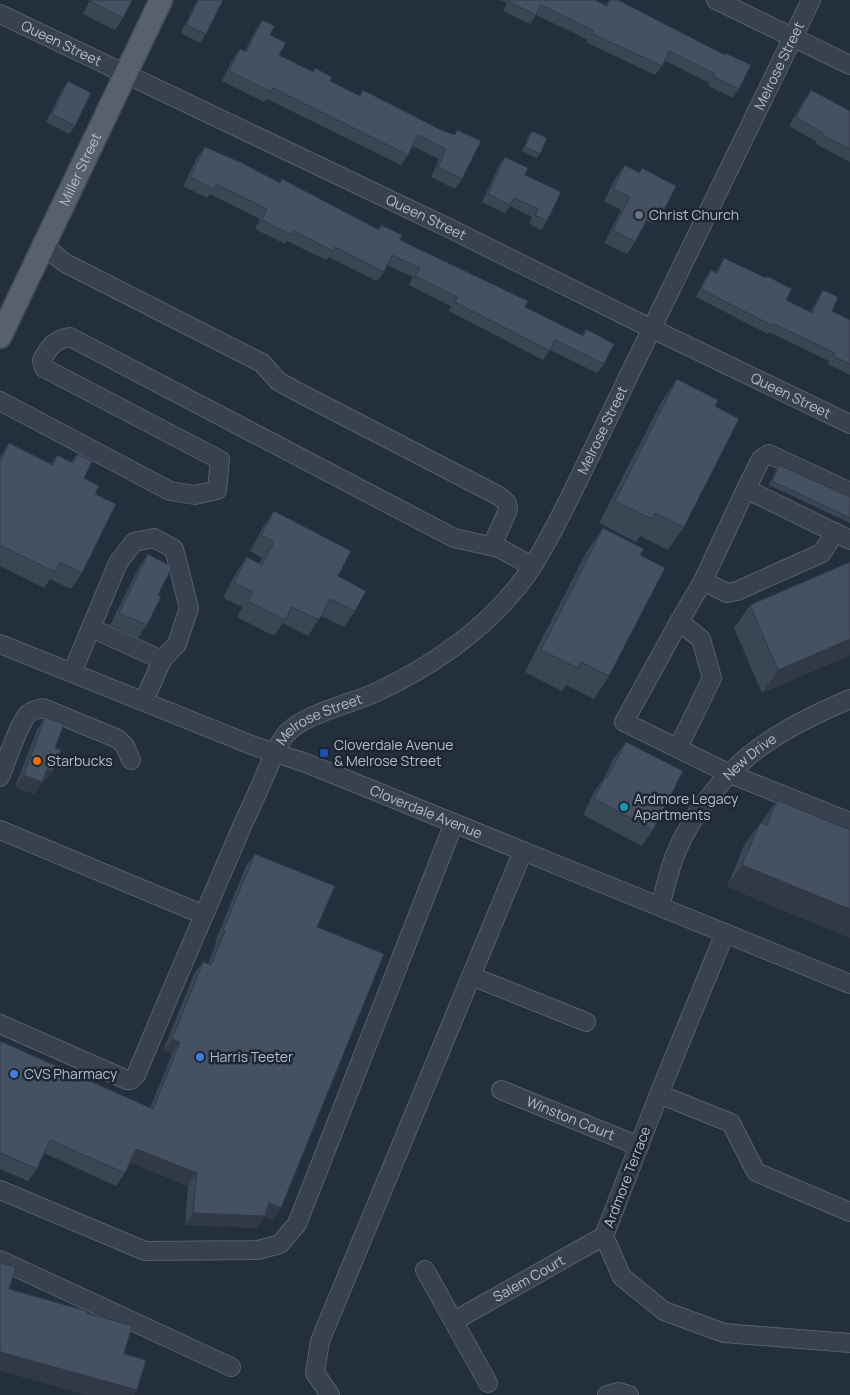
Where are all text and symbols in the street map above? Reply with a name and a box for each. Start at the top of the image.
street label: Queen Street [18,16,105,70]
street label: Melrose Street [749,18,808,113]
street label: Miller Street [54,129,105,209]
street label: Queen Street [383,189,470,244]
place label: Christ Church [649,205,739,224]
marker: Christ Church [633,209,645,221]
street label: Queen Street [748,368,835,423]
street label: Melrose Street [572,382,632,477]
street label: Melrose Street [271,689,365,748]
street label: New Drive [718,729,780,784]
place label: Cloverdale Avenue & Melrose Street [334,735,453,770]
marker: Cloverdale Avenue & Melrose Street [318,747,330,759]
place label: Starbucks [47,751,113,770]
marker: Starbucks [31,755,43,767]
street label: Cloverdale Avenue [367,780,485,843]
place label: Ardmore Legacy Apartments [634,789,739,824]
marker: Ardmore Legacy Apartments [618,801,630,813]
place label: Harris Teeter [210,1047,293,1066]
marker: Harris Teeter [194,1051,206,1063]
place label: CVS Pharmacy [24,1064,118,1083]
marker: CVS Pharmacy [8,1068,20,1080]
street label: Winston Court [524,1091,618,1144]
street label: Ardmore Terrace [599,1124,655,1230]
street label: Salem Court [489,1250,568,1306]

